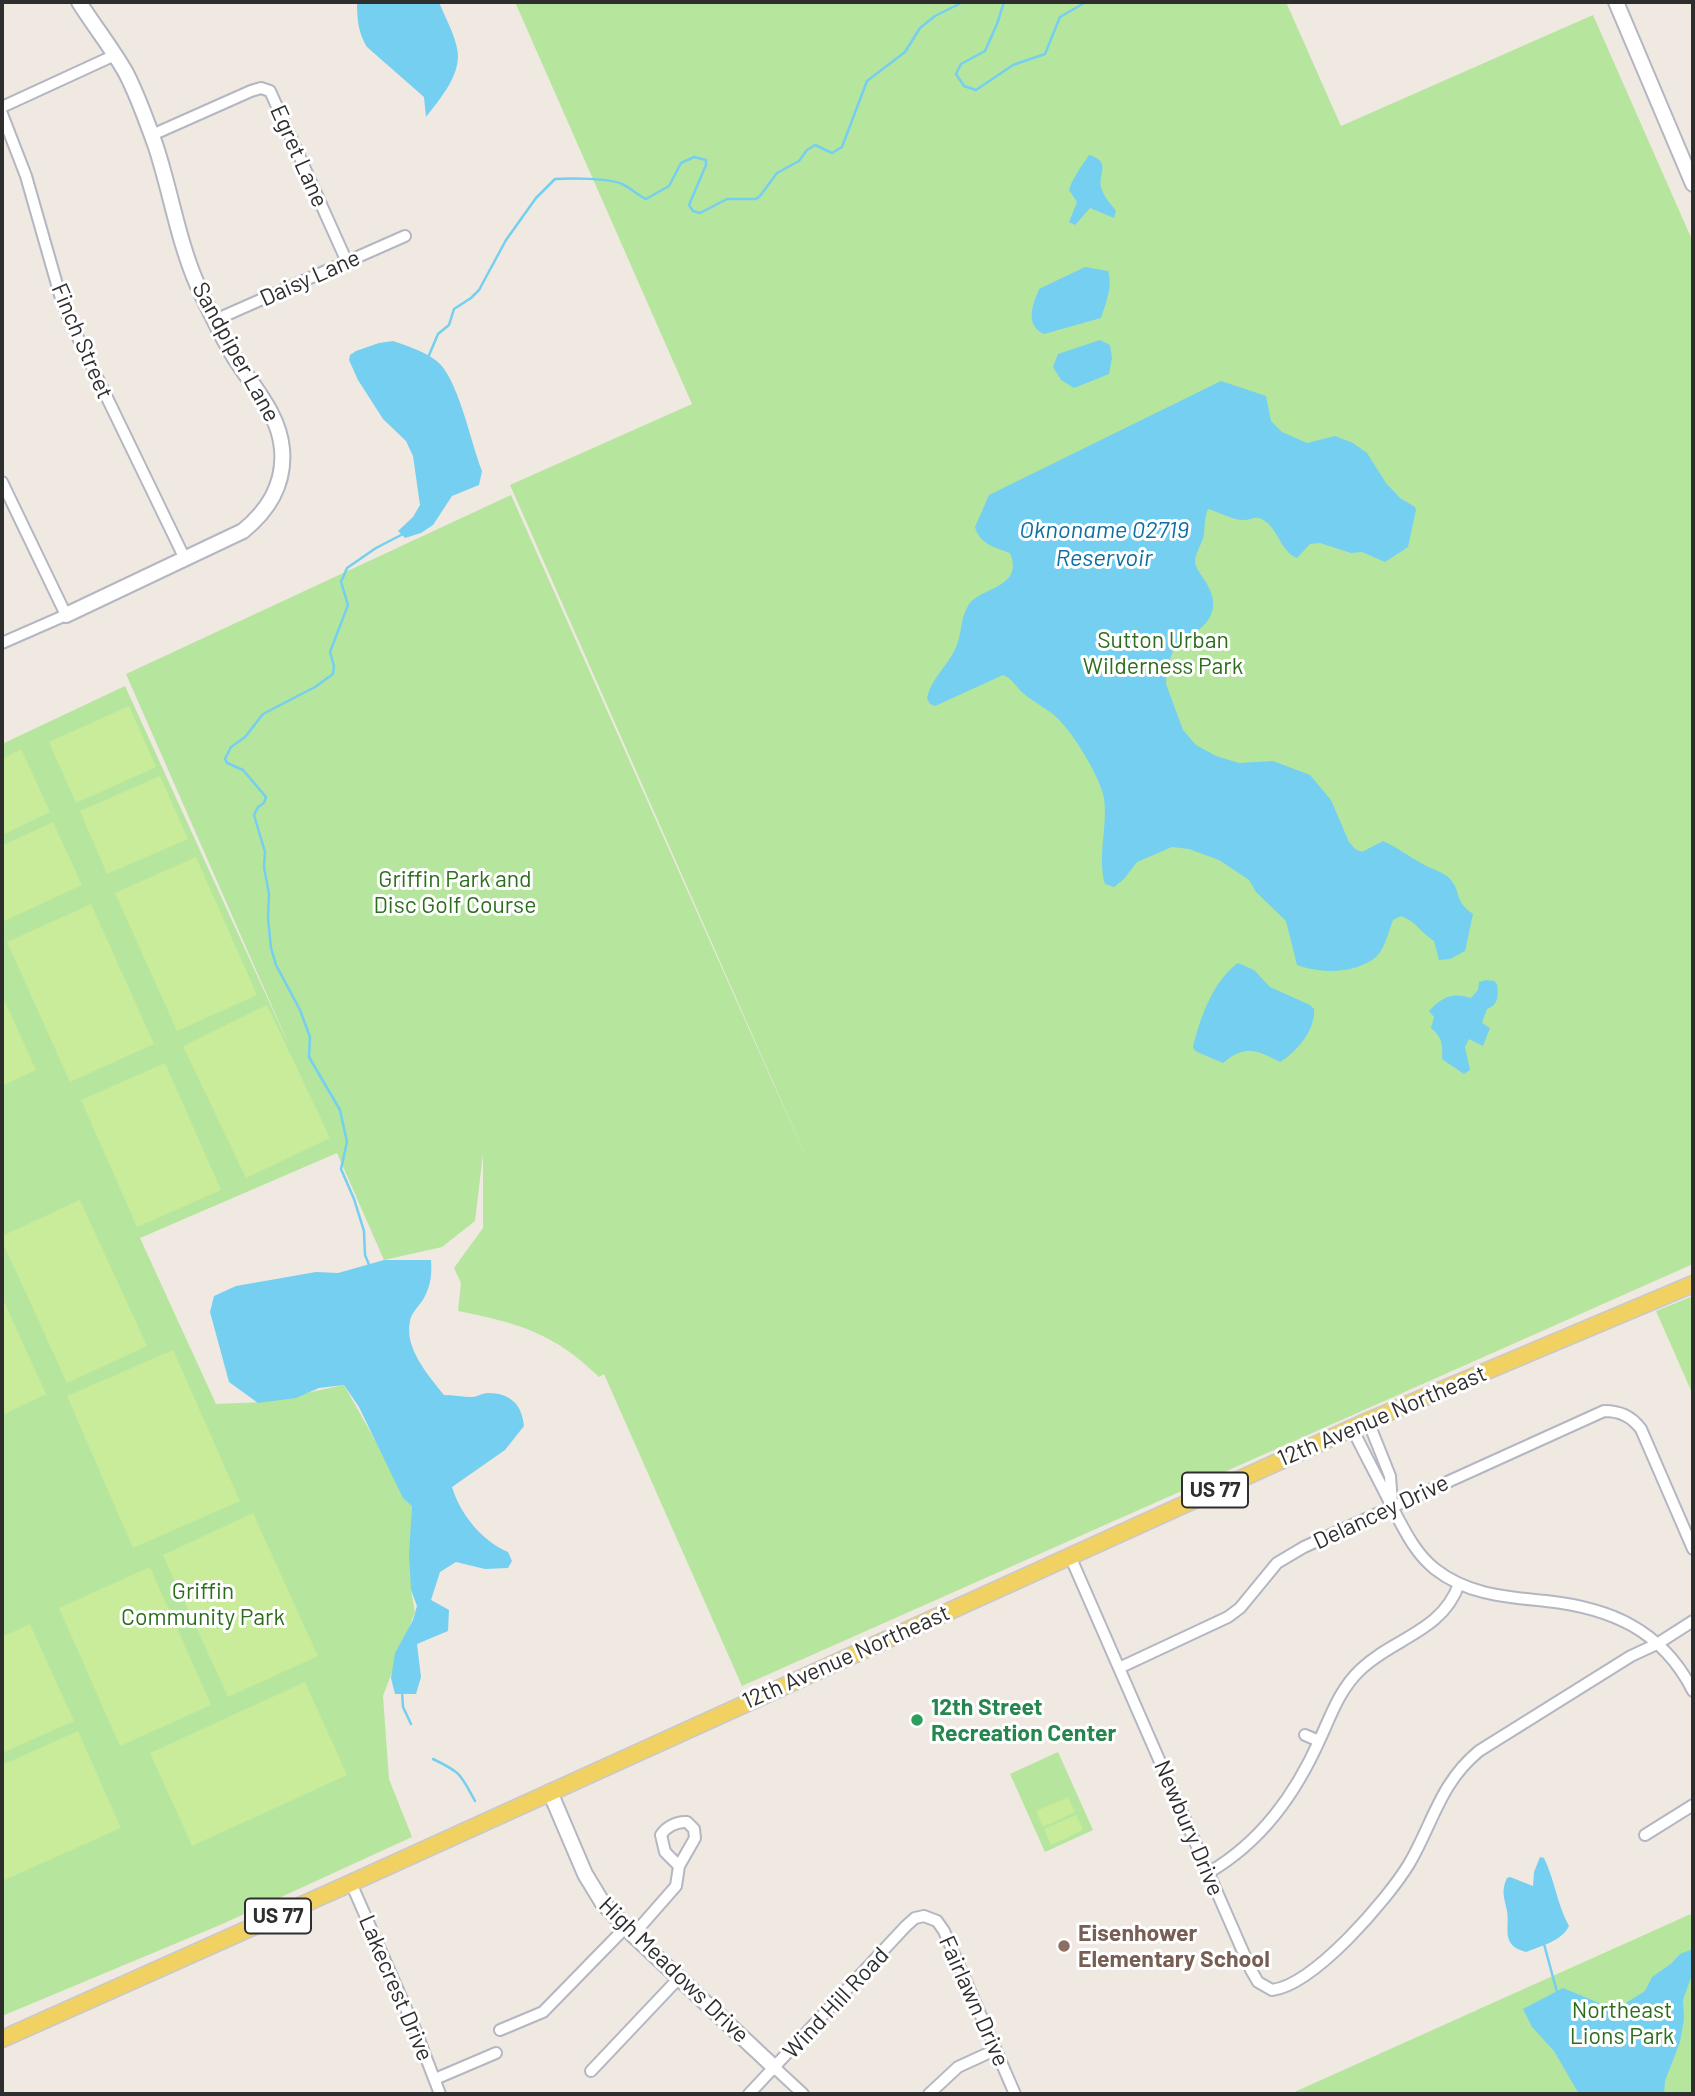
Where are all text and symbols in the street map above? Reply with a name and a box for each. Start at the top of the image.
street label: Egret Lane [264,101,334,211]
street label: Daisy Lane [256,244,364,312]
street label: Sandpiper Lane [186,277,286,427]
street label: Finch Street [45,279,119,403]
water label: Oknoname 02719 Reservoir [1019,516,1189,572]
park label: Sutton Urban Wilderness Park [1083,626,1243,680]
park label: Griffin Park and Disc Golf Course [374,865,536,919]
street label: 12th Avenue Northeast [1273,1360,1491,1472]
street label: Delancey Drive [1309,1469,1453,1555]
road number: US 77 [1182,1472,1248,1508]
park label: Griffin Community Park [121,1577,285,1631]
street label: 12th Avenue Northeast [738,1599,954,1715]
place label: 12th Street Recreation Center [931,1693,1116,1747]
marker: 12th Street Recreation Center [909,1712,925,1728]
street label: Newbury Drive [1148,1756,1230,1900]
street label: High Meadows Drive [593,1891,755,2049]
road number: US 77 [245,1898,311,1934]
street label: Lakecrest Drive [353,1911,439,2065]
place label: Eisenhower Elementary School [1078,1919,1270,1973]
street label: Fairlawn Drive [933,1931,1015,2071]
marker: Eisenhower Elementary School [1056,1938,1072,1954]
street label: Wind Hill Road [777,1942,895,2064]
park label: Northeast Lions Park [1570,1996,1674,2050]

